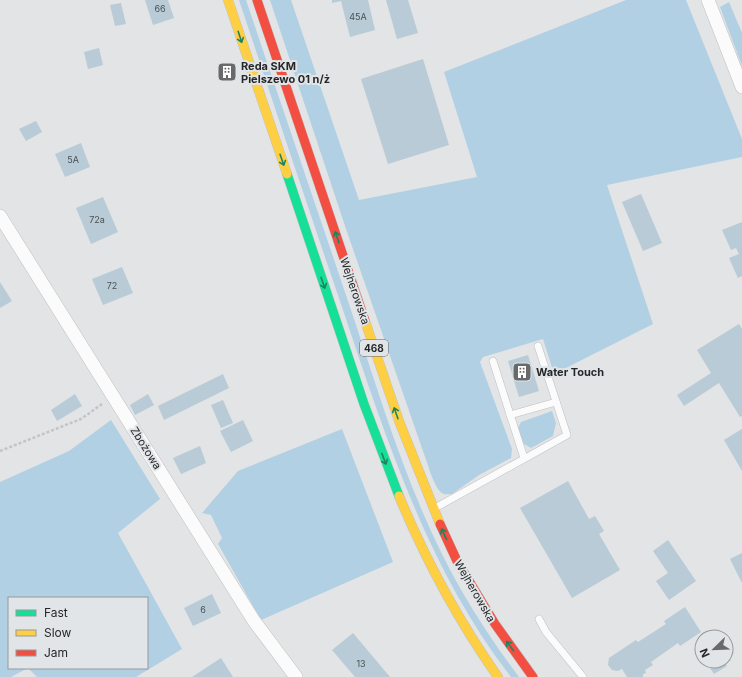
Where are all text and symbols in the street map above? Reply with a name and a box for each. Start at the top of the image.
house number: 66 [154,3,166,14]
house number: 45A [349,11,367,22]
one-way arrow [237,30,244,43]
place label: Reda SKM Pielszewo 01 n/ż [241,59,330,86]
building icon: Reda SKM Pielszewo 01 n/ż [216,61,238,83]
house number: 5A [67,154,79,165]
one-way arrow [278,154,286,166]
house number: 72a [89,214,105,225]
one-way arrow [333,230,340,243]
street label: Wejherowska [337,256,373,326]
one-way arrow [320,277,327,290]
house number: 72 [107,280,117,291]
road number: 468 [360,340,388,356]
building icon: Water Touch [511,361,533,383]
place label: Water Touch [536,365,604,379]
one-way arrow [392,407,399,420]
street label: Zbożowa [127,424,165,472]
one-way arrow [381,453,389,465]
one-way arrow [440,528,447,540]
street label: Wejherowska [452,557,498,625]
legend [8,597,148,669]
house number: 6 [200,604,206,615]
text: Fast [44,605,68,620]
text: Slow [44,625,72,640]
north arrow [694,629,734,669]
one-way arrow [506,640,514,651]
text: Jam [44,645,68,660]
text: N [697,646,713,660]
house number: 13 [356,658,366,669]

